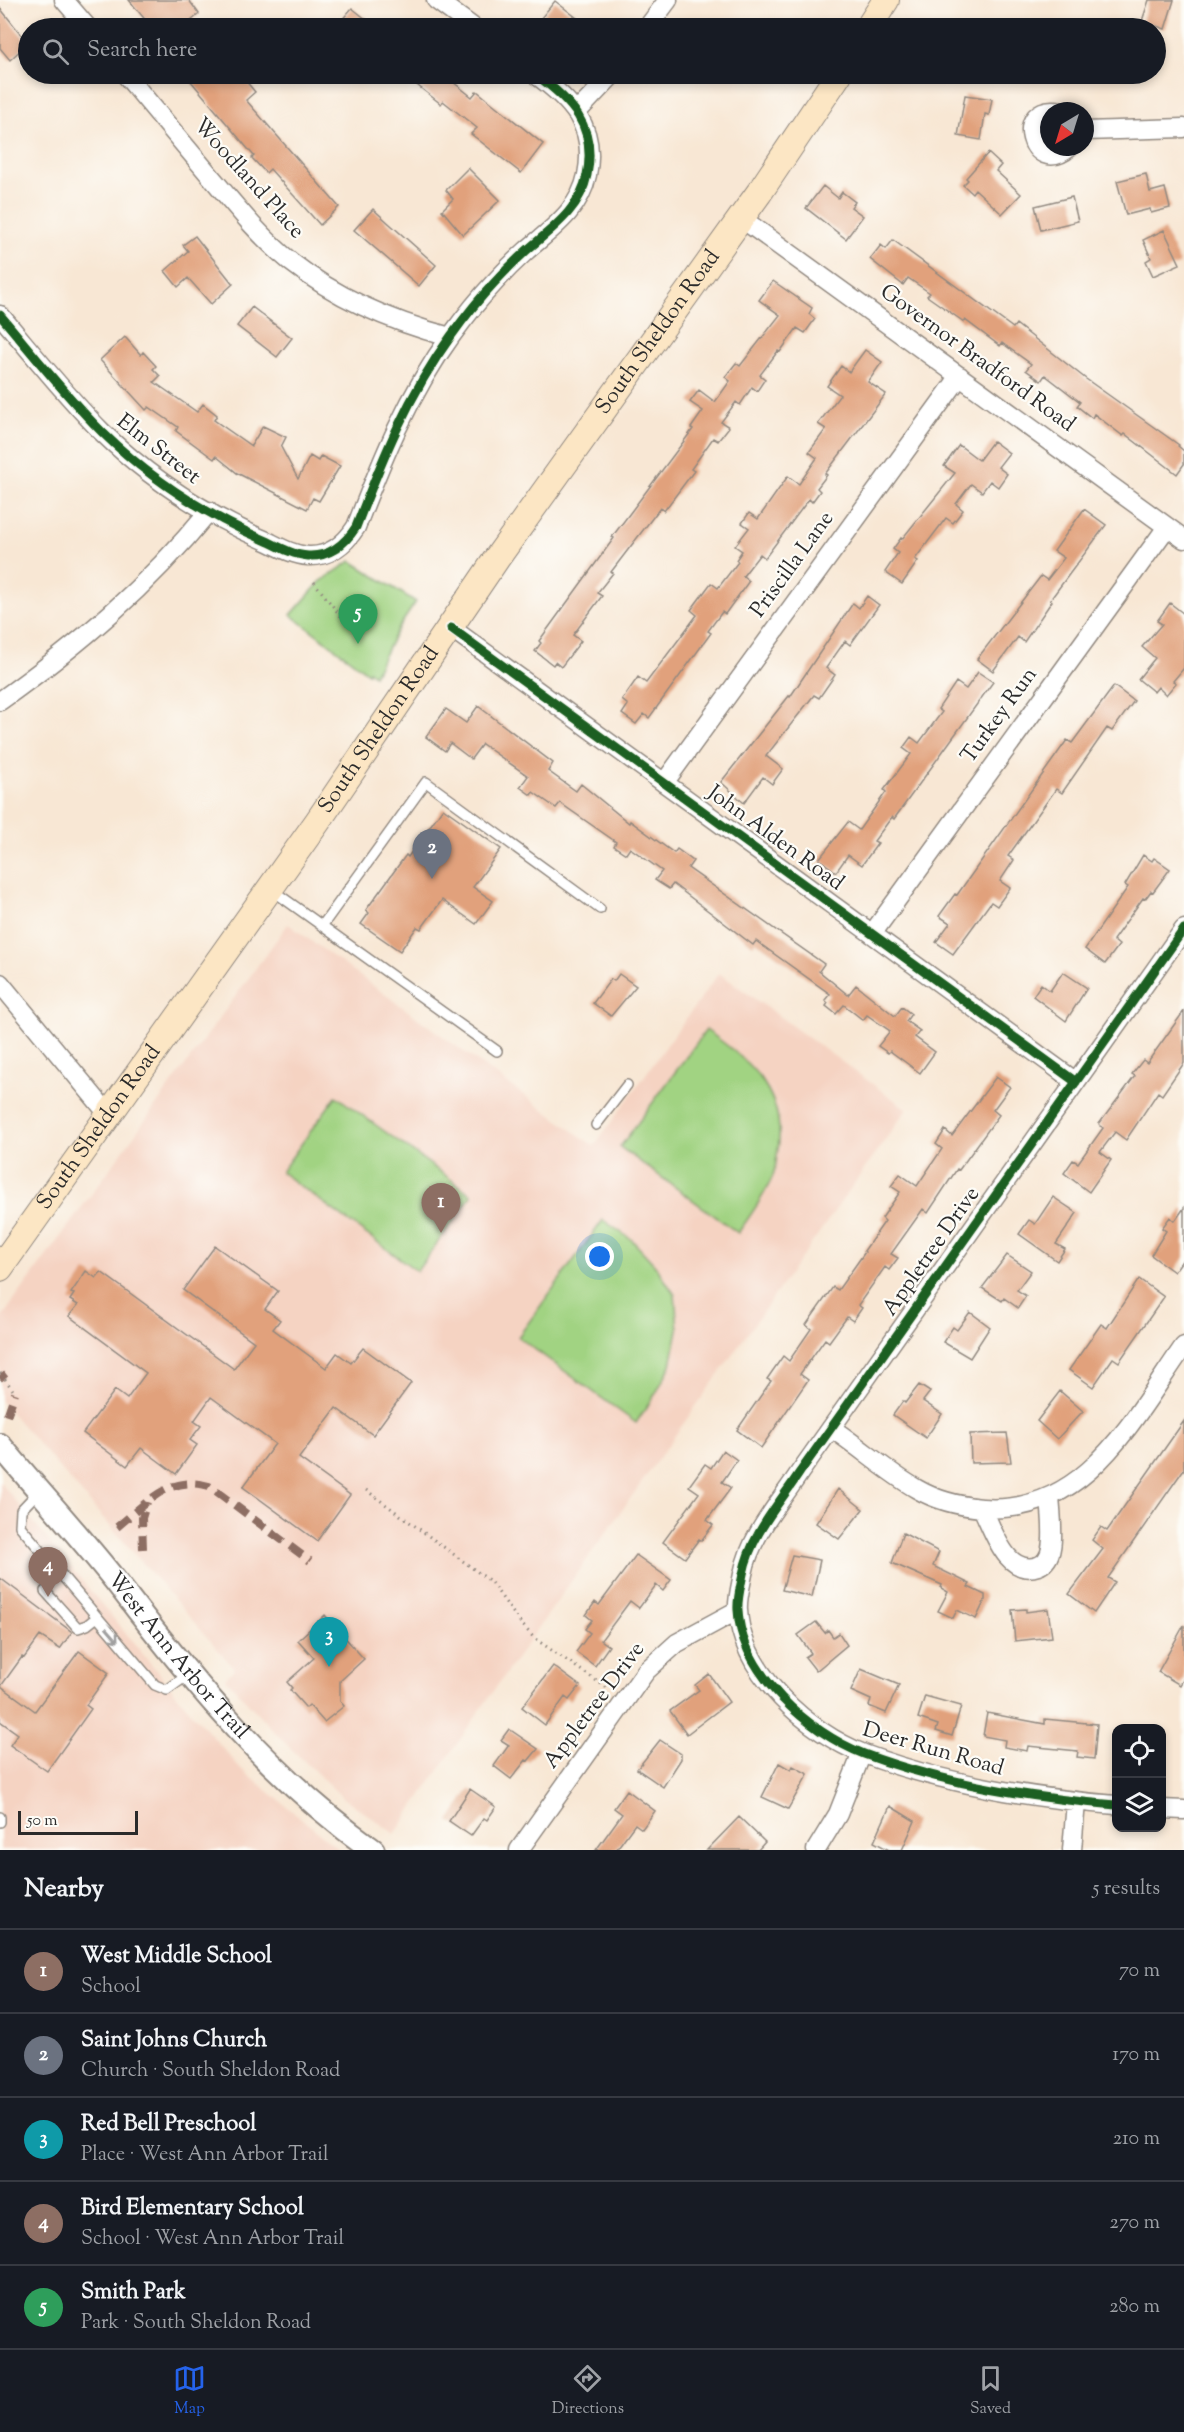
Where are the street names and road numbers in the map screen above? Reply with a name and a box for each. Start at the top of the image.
street label: Woodland Place [185,111,311,247]
street label: South Sheldon Road [588,244,729,422]
street label: Governor Bradford Road [873,277,1081,441]
street label: Elm Street [109,407,207,493]
street label: Priscilla Lane [743,505,843,625]
street label: South Sheldon Road [311,640,448,821]
street label: Turkey Run [954,661,1046,771]
street label: John Alden Road [699,778,850,900]
street label: South Sheldon Road [30,1039,170,1217]
street label: Appletree Drive [875,1181,989,1323]
street label: West Ann Arbor Trail [99,1566,256,1747]
street label: Appletree Drive [537,1636,653,1776]
street label: Deer Run Road [858,1715,1008,1785]

